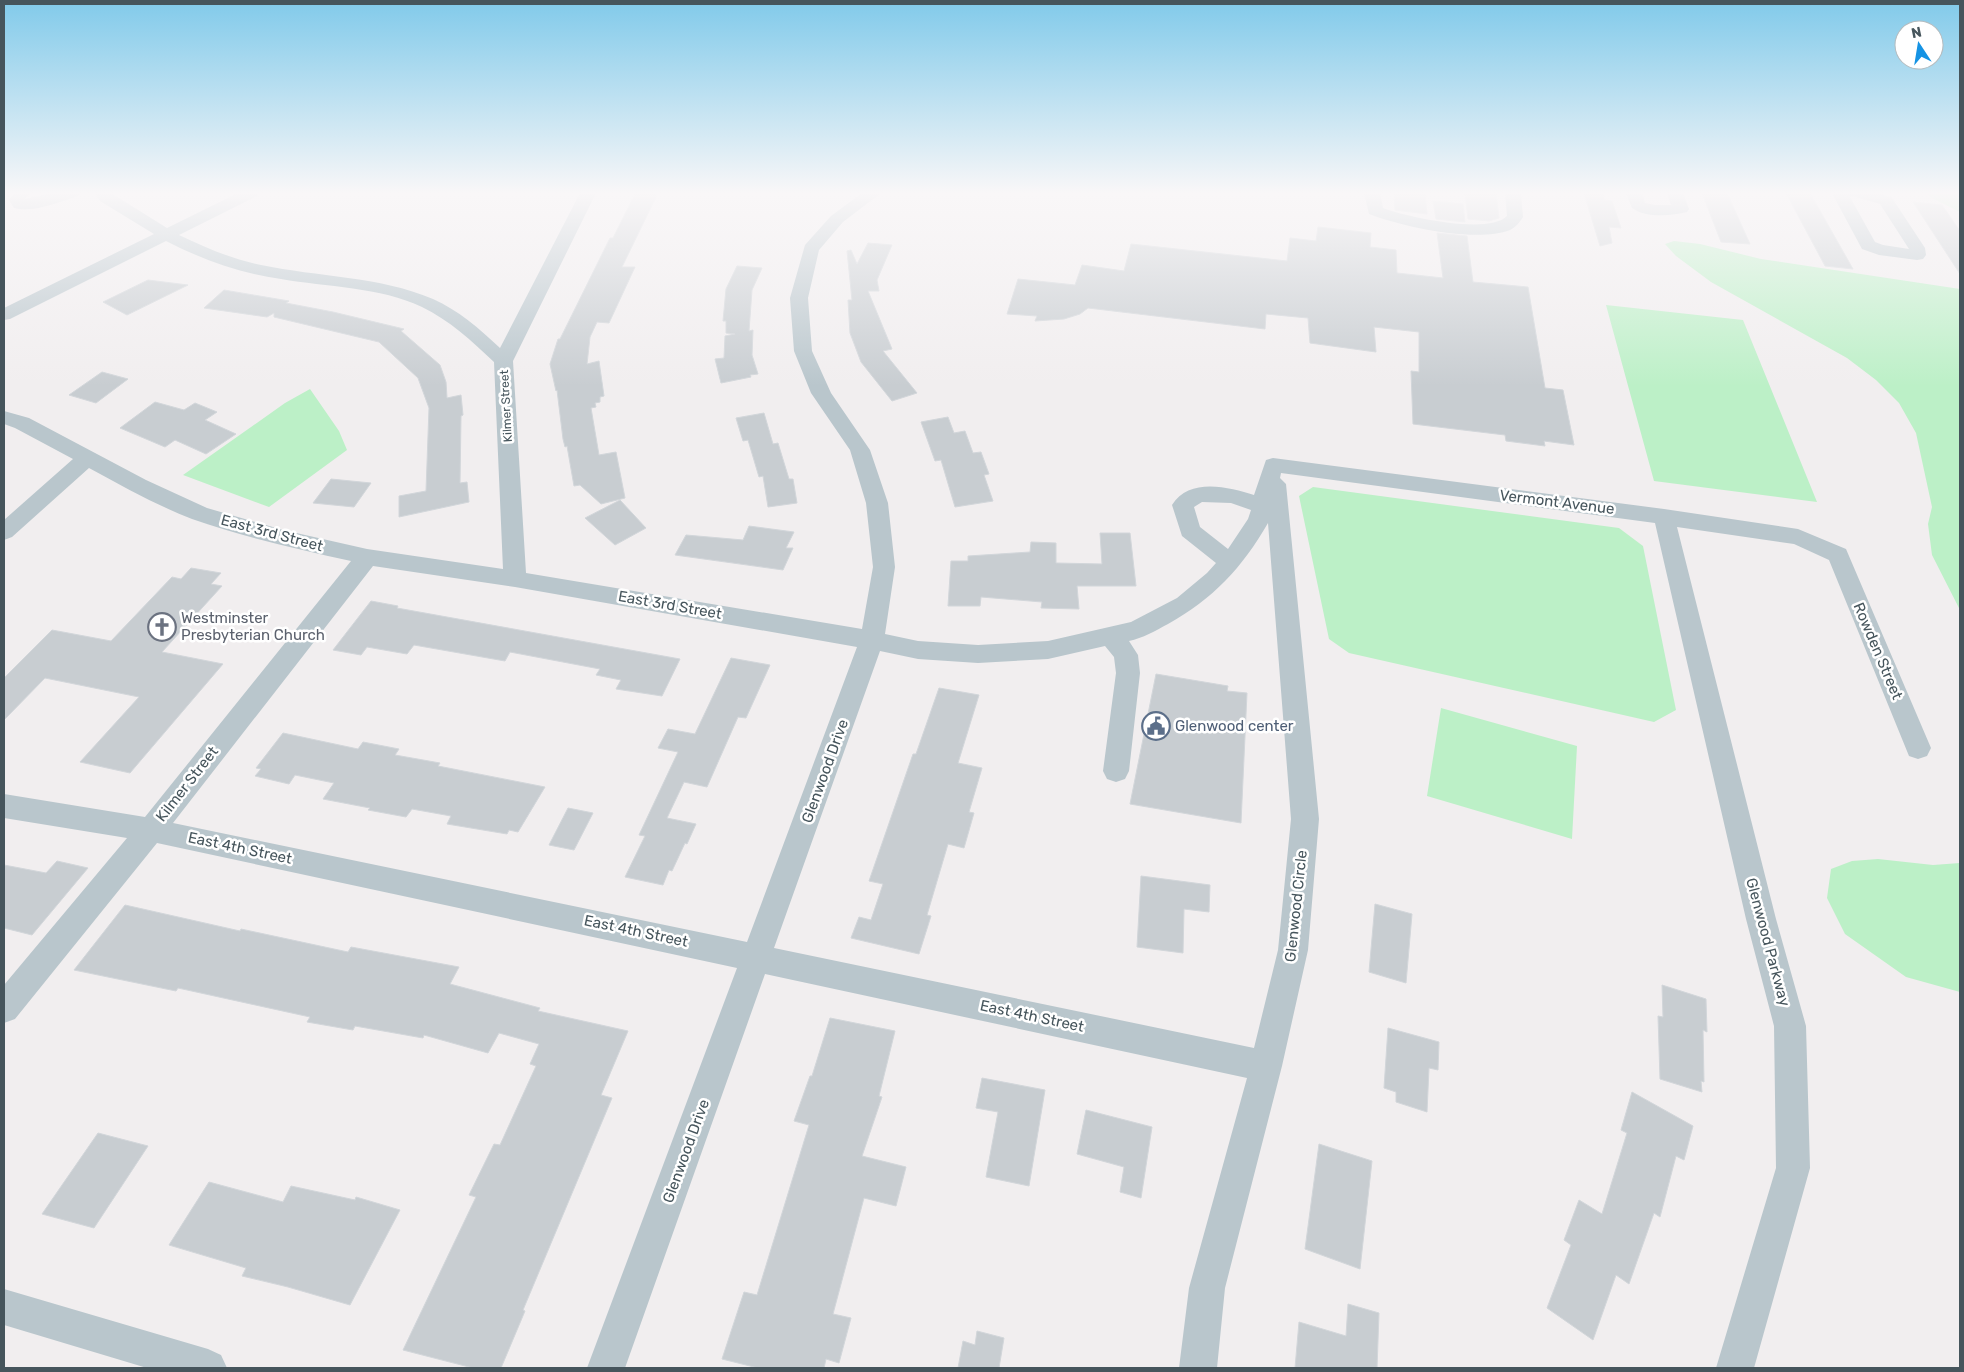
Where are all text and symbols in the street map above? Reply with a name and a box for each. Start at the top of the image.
north arrow [1894,20,1944,70]
text: N [1910,23,1923,42]
street label: Kilmer Street [497,369,515,442]
street label: Vermont Avenue [1498,486,1616,518]
street label: East 3rd Street [219,511,325,555]
street label: East 3rd Street [617,587,723,623]
street label: Rowden Street [1850,600,1907,702]
place label: Westminster Presbyterian Church [181,609,325,644]
church icon: Westminster Presbyterian Church [147,612,177,642]
public building icon: Glenwood center [1141,711,1171,741]
street label: Glenwood Drive [798,717,852,825]
place label: Glenwood center [1175,717,1294,735]
street label: Kilmer Street [152,743,222,825]
street label: East 4th Street [186,828,294,868]
street label: Glenwood Circle [1281,849,1311,963]
street label: Glenwood Parkway [1742,876,1794,1008]
street label: East 4th Street [582,911,690,951]
street label: East 4th Street [978,996,1086,1036]
street label: Glenwood Drive [659,1097,713,1205]

